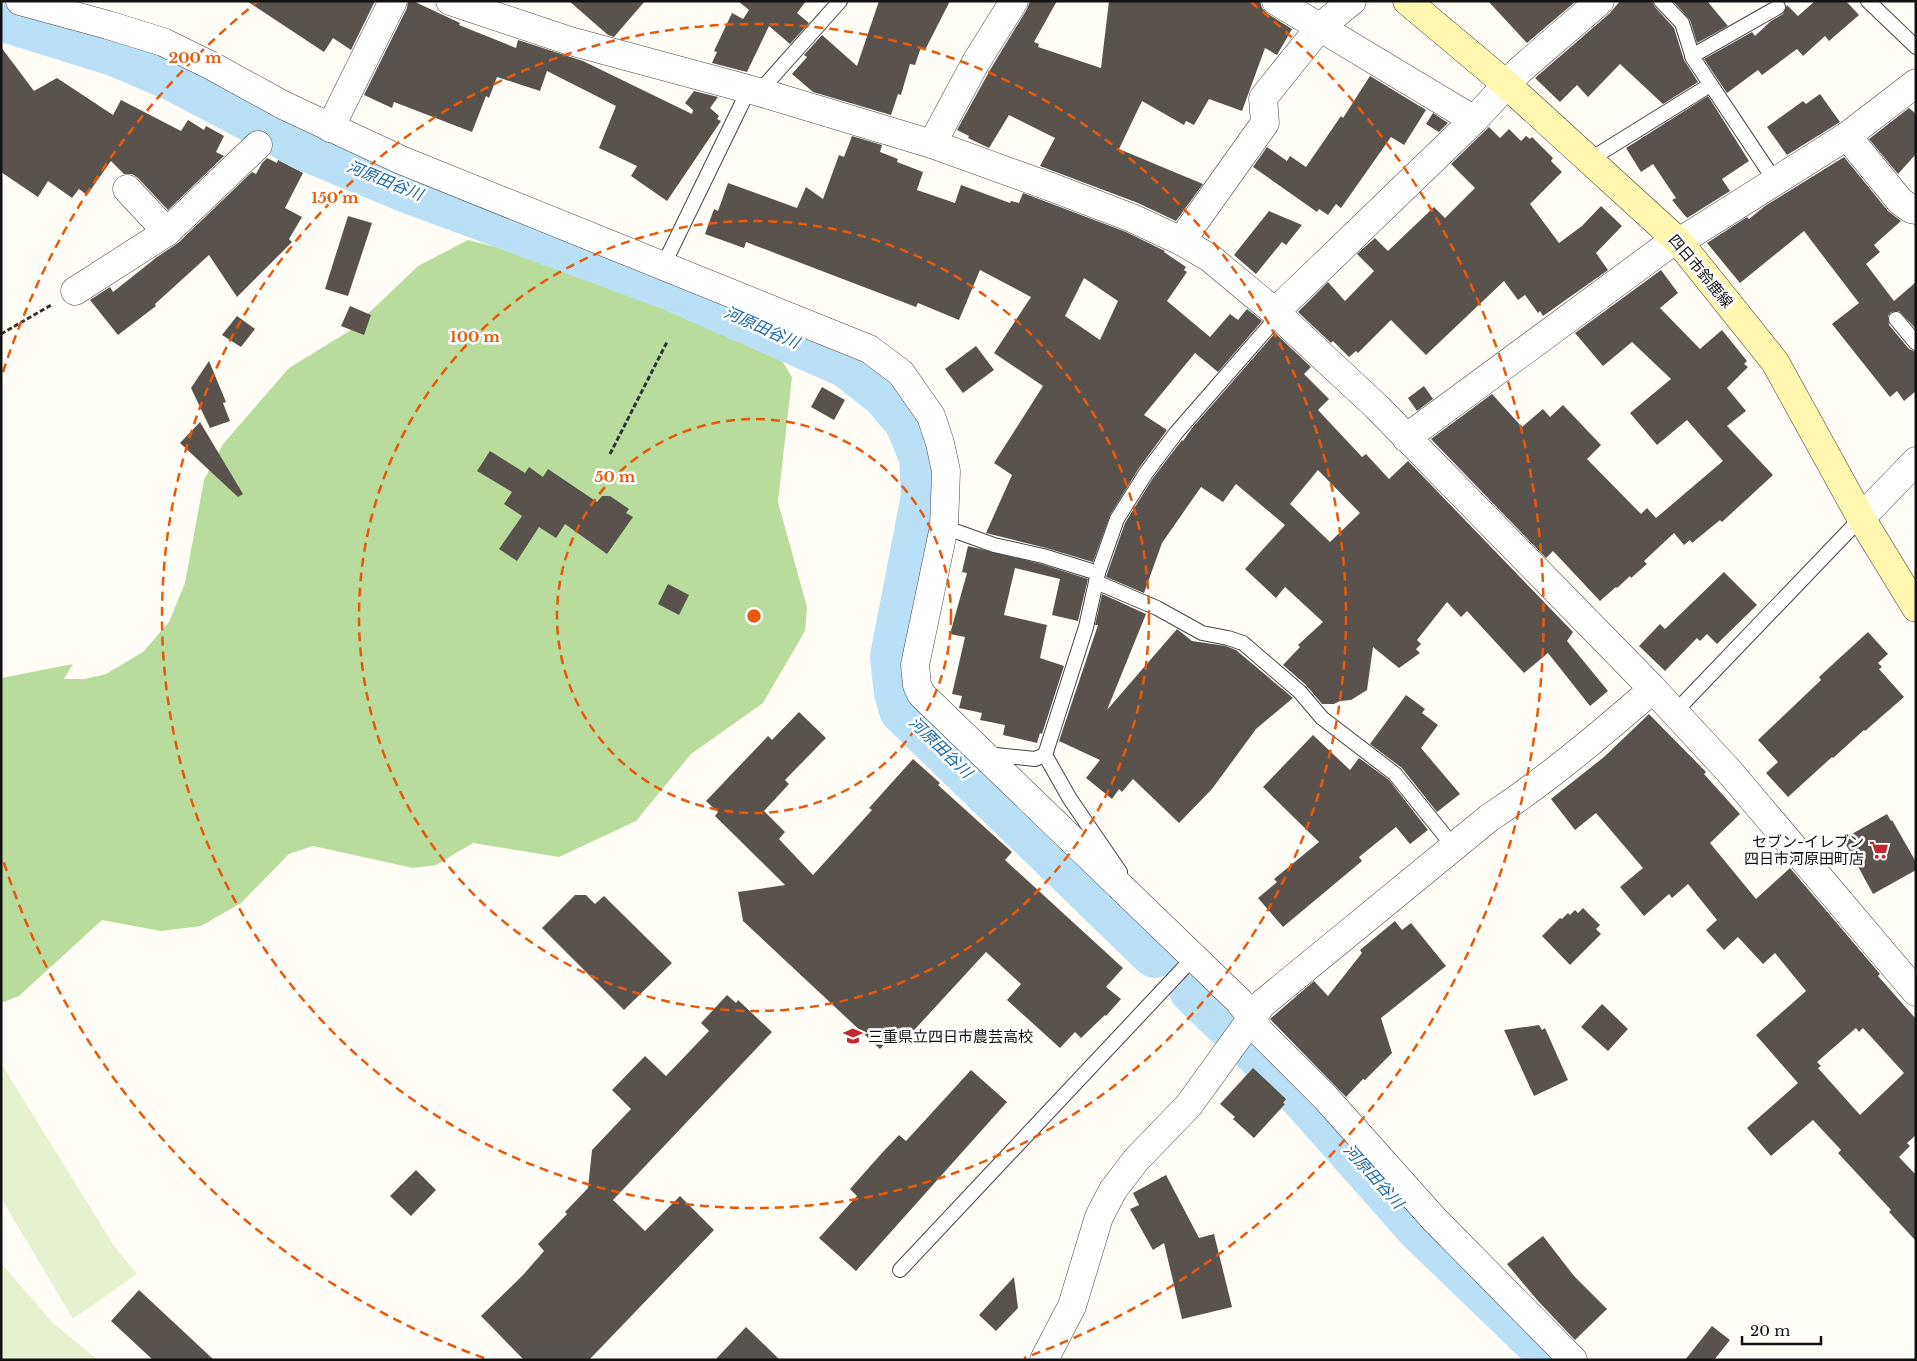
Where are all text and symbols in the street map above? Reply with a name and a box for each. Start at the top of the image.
text: 200 m [169,48,222,67]
water label: 河原田谷川 [344,156,428,205]
text: 150 m [311,188,359,207]
street label: 四日市鈴鹿線 [1665,230,1737,312]
water label: 河原田谷川 [721,302,804,353]
text: 100 m [450,327,500,346]
text: 50 m [595,467,636,486]
centre of rings [745,607,763,625]
water label: 河原田谷川 [905,712,978,783]
place label: セブン-イレブン 四日市河原田町店 [1744,832,1864,868]
supermarket icon: セブン-イレブン 四日市河原田町店 [1868,839,1890,861]
school or university icon: 三重県立四日市農芸高校 [842,1025,864,1047]
place label: 三重県立四日市農芸高校 [868,1027,1033,1046]
water label: 河原田谷川 [1340,1140,1410,1214]
scale bar [1742,1314,1821,1346]
text: 20 m [1750,1321,1790,1340]

